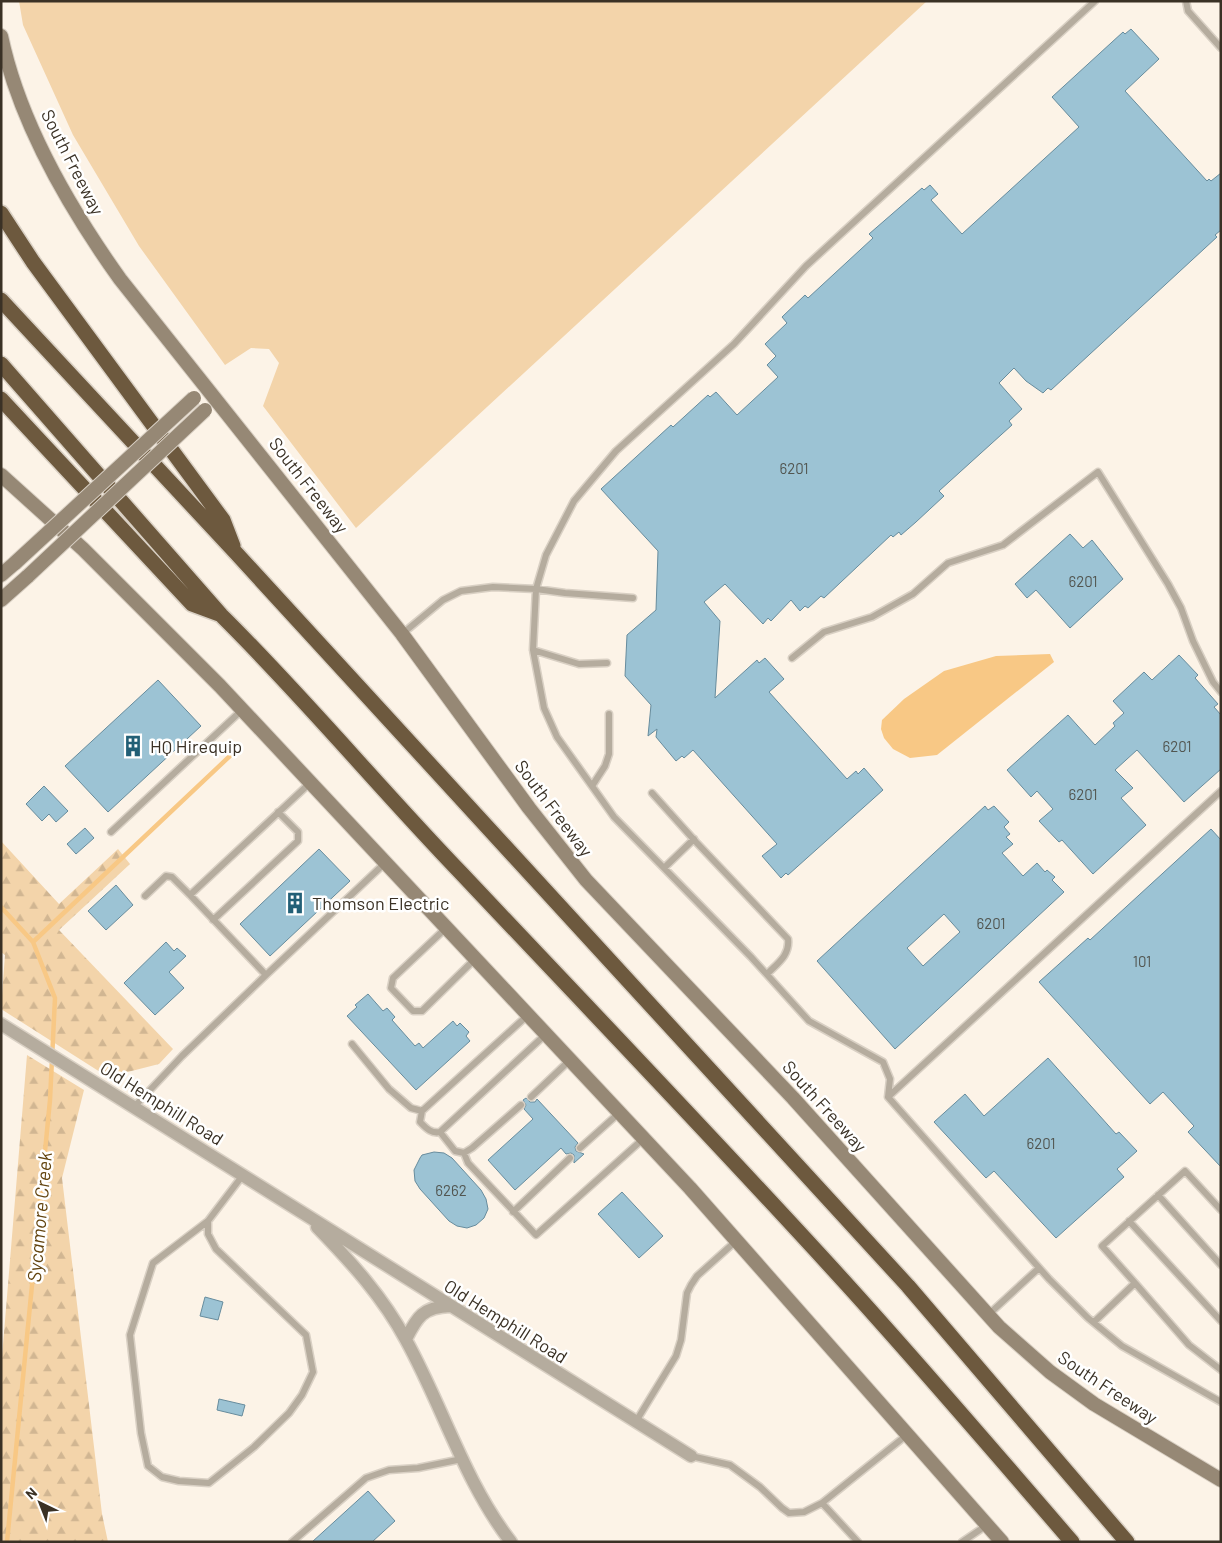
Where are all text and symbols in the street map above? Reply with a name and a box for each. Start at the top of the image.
street label: South Freeway [37,106,109,218]
street label: South Freeway [265,433,353,537]
house number: 6201 [779,459,809,477]
house number: 6201 [1068,572,1098,590]
building icon: HQ Hirequip [120,733,146,759]
place label: HQ Hirequip [150,735,242,757]
house number: 6201 [1162,737,1192,755]
street label: South Freeway [510,755,598,861]
house number: 6201 [1068,785,1098,803]
building icon: Thomson Electric [282,890,308,916]
place label: Thomson Electric [312,892,449,914]
house number: 6201 [976,914,1006,932]
house number: 101 [1133,952,1151,970]
street label: Old Hemphill Road [96,1056,228,1150]
street label: South Freeway [778,1056,872,1156]
house number: 6201 [1026,1134,1056,1152]
water label: Sycamore Creek [22,1150,56,1283]
house number: 6262 [435,1181,467,1199]
street label: Old Hemphill Road [440,1274,572,1368]
street label: South Freeway [1054,1346,1162,1428]
north arrow [15,1478,65,1528]
text: N [22,1484,40,1503]

